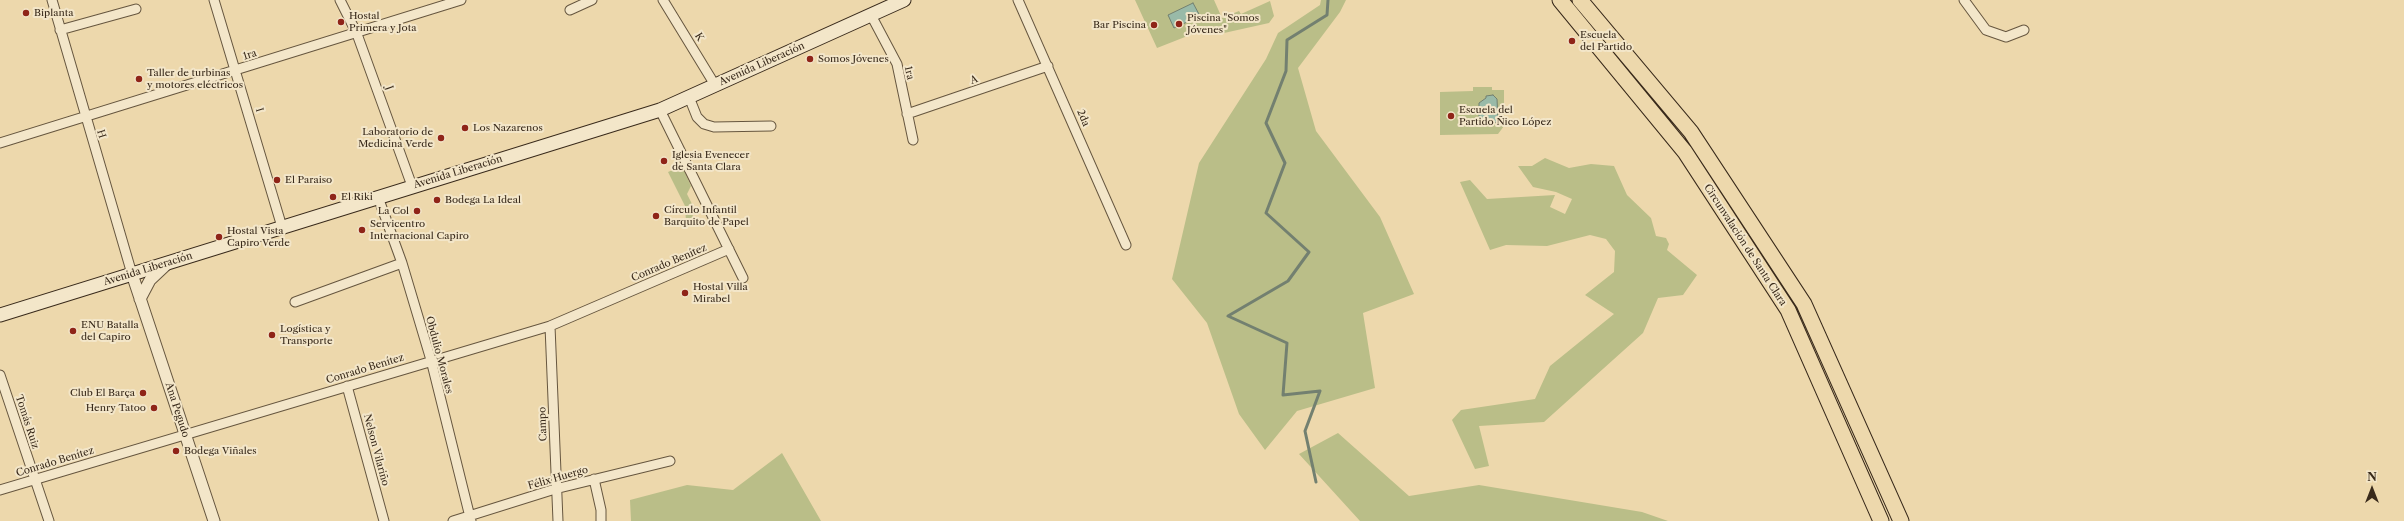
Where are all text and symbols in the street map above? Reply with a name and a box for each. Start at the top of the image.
place label: Biplanta [34,7,73,19]
marker: Biplanta [21,8,31,18]
place label: Hostal Primera y Jota [349,10,416,34]
place label: Piscina "Somos Jóvenes" [1187,12,1259,36]
marker: Hostal Primera y Jota [336,17,346,27]
place label: Bar Piscina [1093,19,1146,31]
marker: Piscina "Somos Jóvenes" [1174,19,1184,29]
marker: Bar Piscina [1149,20,1159,30]
place label: Escuela del Partido [1580,29,1632,52]
street label: K [692,31,706,43]
marker: Escuela del Partido [1567,36,1577,46]
street label: Avenida Liberación [717,40,807,88]
street label: 1ra [242,47,258,63]
place label: Somos Jóvenes [818,53,889,65]
marker: Somos Jóvenes [805,54,815,64]
street label: 1ra [902,65,916,81]
place label: Taller de turbinas y motores eléctricos [147,67,243,90]
street label: A [969,73,979,87]
marker: Taller de turbinas y motores eléctricos [134,74,144,84]
street label: J [383,84,395,92]
place label: Escuela del Partido Ñico López [1459,104,1551,128]
street label: I [253,106,265,114]
street label: 2da [1074,108,1092,128]
marker: Escuela del Partido Ñico López [1446,111,1456,121]
place label: Los Nazarenos [473,122,543,134]
marker: Los Nazarenos [460,123,470,133]
place label: Laboratorio de Medicina Verde [358,126,433,150]
street label: H [94,128,108,140]
marker: Laboratorio de Medicina Verde [436,133,446,143]
place label: Iglesia Evenecer de Santa Clara [672,149,749,172]
street label: Avenida Liberación [412,153,504,191]
marker: Iglesia Evenecer de Santa Clara [659,156,669,166]
place label: El Paraiso [285,174,332,186]
marker: El Paraiso [272,175,282,185]
street label: Circunvalación de Santa Clara [1701,182,1789,308]
place label: El Riki [341,191,373,203]
marker: El Riki [328,192,338,202]
place label: Bodega La Ideal [445,194,521,206]
marker: Bodega La Ideal [432,195,442,205]
place label: Círculo Infantil Barquito de Papel [664,204,749,228]
place label: La Col [378,205,409,217]
marker: La Col [412,206,422,216]
marker: Círculo Infantil Barquito de Papel [651,211,661,221]
place label: Servicentro Internacional Capiro [370,218,469,242]
place label: Hostal Vista Capiro Verde [227,225,290,248]
marker: Servicentro Internacional Capiro [357,225,367,235]
marker: Hostal Vista Capiro Verde [214,232,224,242]
street label: Conrado Benítez [630,242,708,284]
street label: Avenida Liberación [102,250,194,288]
place label: Hostal Villa Mirabel [693,281,748,304]
marker: Hostal Villa Mirabel [680,288,690,298]
street label: Obdulio Morales [423,315,455,395]
place label: ENU Batalla del Capiro [81,319,139,342]
place label: Logística y Transporte [280,323,333,346]
marker: ENU Batalla del Capiro [68,326,78,336]
marker: Logística y Transporte [267,330,277,340]
street label: Conrado Benítez [325,351,405,387]
street label: Ana Pegudo [162,381,192,439]
place label: Club El Barça [70,387,135,399]
marker: Club El Barça [138,388,148,398]
street label: Tomás Ruiz [13,394,41,450]
place label: Henry Tatoo [86,402,146,414]
marker: Henry Tatoo [149,403,159,413]
street label: Campo [536,407,550,441]
street label: Nelson Vilariño [361,413,391,487]
street label: Conrado Benítez [15,444,95,480]
place label: Bodega Viñales [184,445,257,457]
marker: Bodega Viñales [171,446,181,456]
street label: Félix Huergo [527,464,589,492]
north arrow [2352,469,2392,509]
text: N [2367,470,2377,484]

